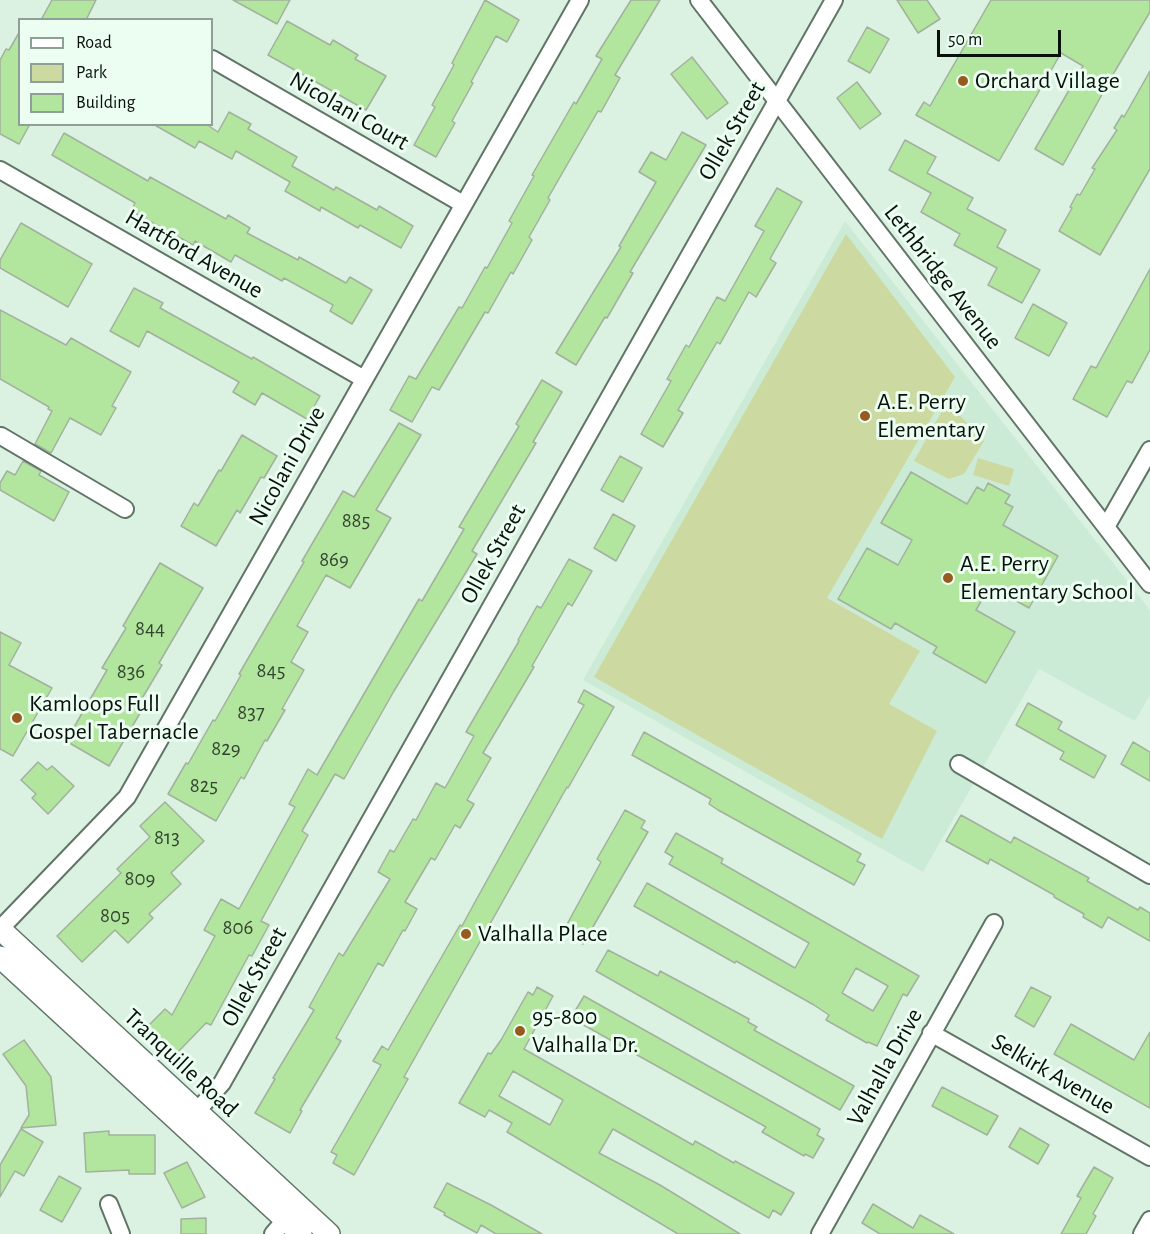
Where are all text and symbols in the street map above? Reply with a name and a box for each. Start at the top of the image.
legend [18,18,213,126]
scale bar [940,18,1064,56]
text: 50 m [948,31,982,49]
text: Road [76,34,112,52]
text: Park [76,64,107,82]
street label: Nicolani Court [284,65,414,157]
place label: Orchard Village [975,67,1120,95]
marker: Orchard Village [956,74,970,88]
street label: Ollek Street [692,76,772,186]
text: Building [76,94,135,112]
street label: Lethbridge Avenue [878,199,1008,355]
street label: Hartford Avenue [120,203,268,305]
place label: A.E. Perry Elementary [877,388,985,444]
street label: Nicolani Drive [242,401,332,531]
marker: A.E. Perry Elementary [858,409,872,423]
street label: Ollek Street [454,499,532,609]
house number: 885 [342,508,370,534]
house number: 869 [319,547,349,573]
place label: A.E. Perry Elementary School [960,550,1134,606]
marker: A.E. Perry Elementary School [941,571,955,585]
house number: 844 [135,616,165,642]
house number: 845 [257,658,285,684]
house number: 836 [117,659,145,685]
place label: Kamloops Full Gospel Tabernacle [29,690,199,746]
house number: 837 [237,700,265,726]
marker: Kamloops Full Gospel Tabernacle [10,711,24,725]
house number: 829 [211,736,241,762]
house number: 825 [190,773,218,799]
house number: 813 [154,825,180,851]
house number: 809 [125,866,155,892]
house number: 805 [100,903,130,929]
house number: 806 [223,915,253,941]
place label: Valhalla Place [478,920,608,948]
street label: Ollek Street [215,922,293,1032]
marker: Valhalla Place [459,927,473,941]
street label: Tranquille Road [118,1003,244,1123]
place label: 95-800 Valhalla Dr. [532,1003,638,1059]
street label: Valhalla Drive [841,1003,929,1131]
marker: 95-800 Valhalla Dr. [513,1024,527,1038]
street label: Selkirk Avenue [986,1027,1120,1121]

